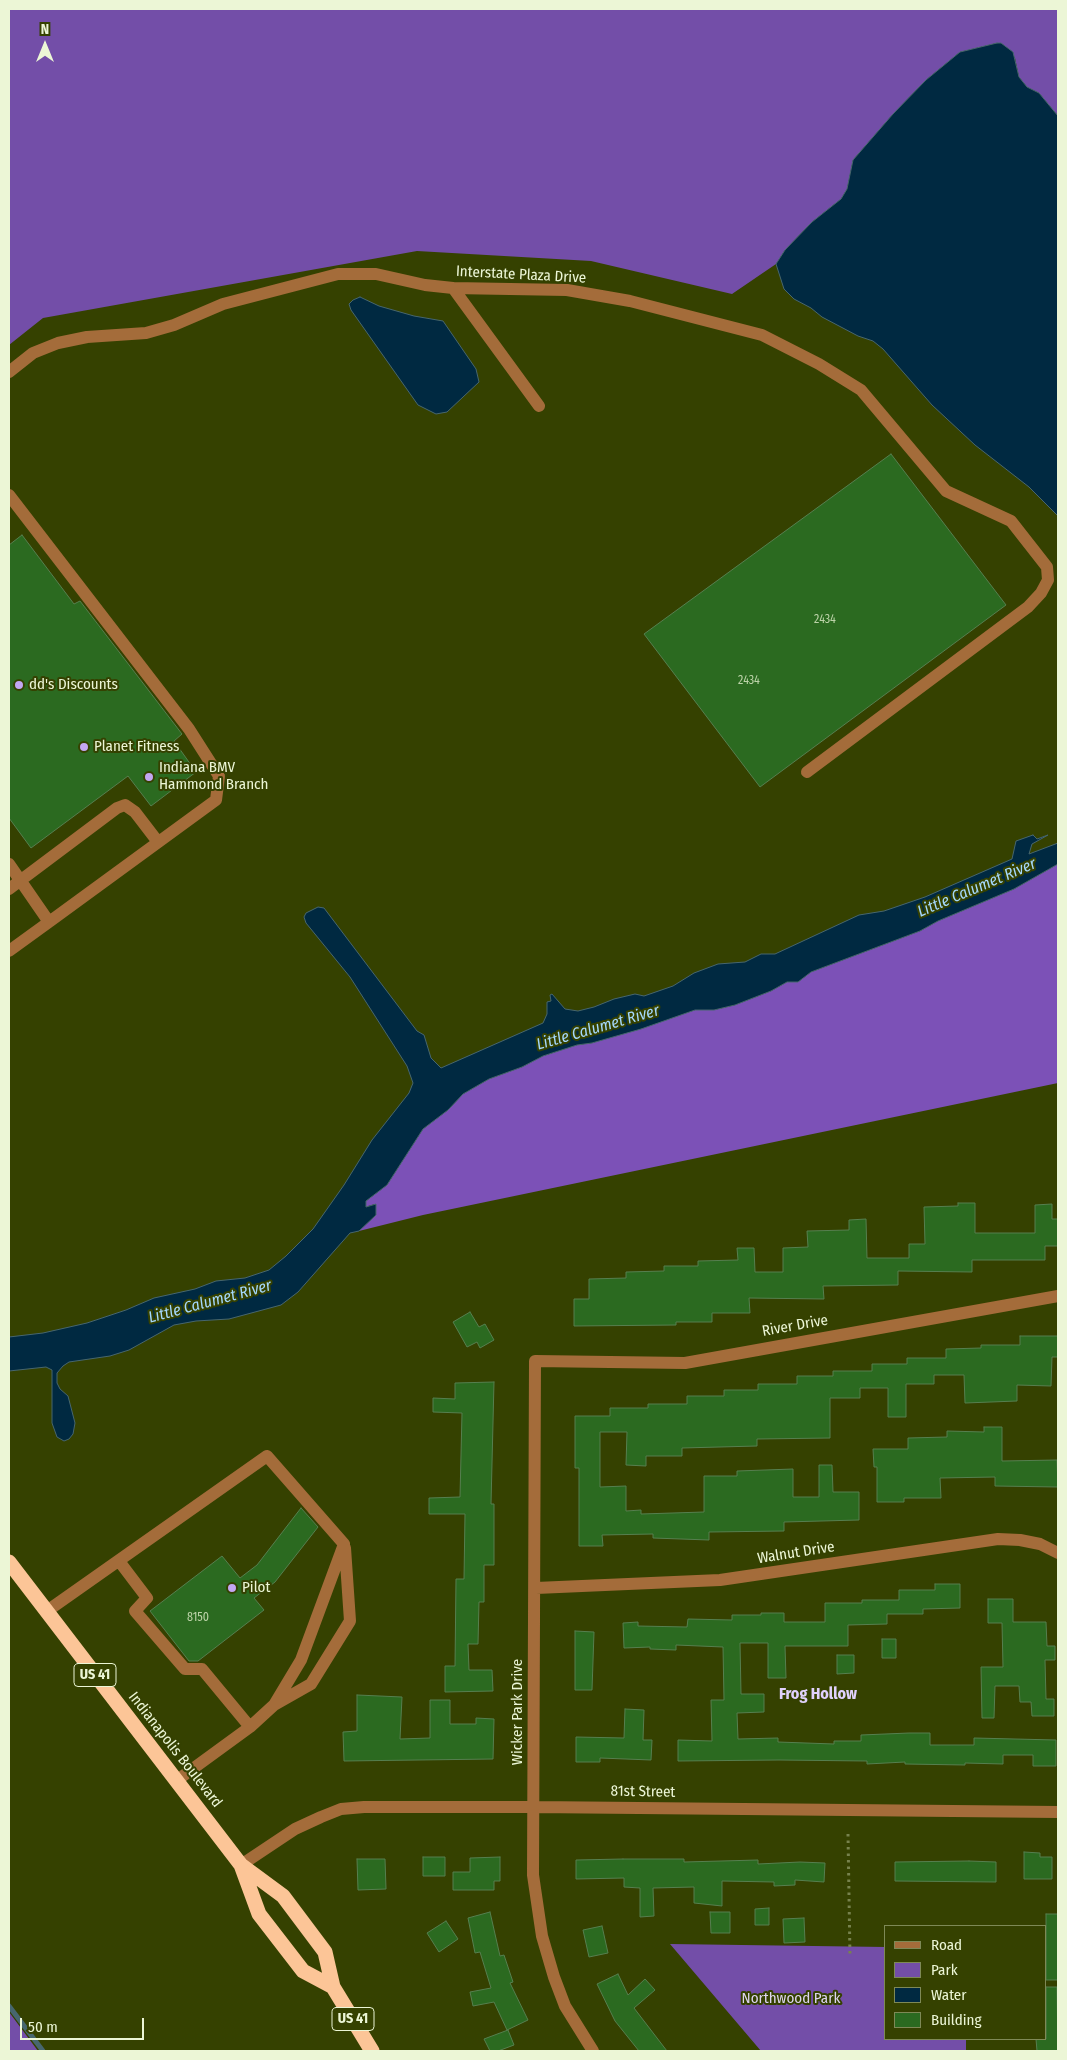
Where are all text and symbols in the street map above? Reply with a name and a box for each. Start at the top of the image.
north arrow [20,20,70,70]
text: N [41,21,49,38]
street label: Interstate Plaza Drive [455,263,587,287]
house number: 2434 [814,613,836,627]
house number: 2434 [738,674,760,688]
place label: dd's Discounts [29,676,118,694]
marker: dd's Discounts [13,679,25,691]
place label: Planet Fitness [94,738,179,756]
marker: Planet Fitness [78,741,90,753]
place label: Indiana BMV Hammond Branch [159,759,268,794]
marker: Indiana BMV Hammond Branch [143,771,155,783]
water label: Little Calumet River [915,854,1039,922]
water label: Little Calumet River [534,1001,662,1055]
water label: Little Calumet River [146,1276,274,1328]
street label: River Drive [761,1311,829,1341]
street label: Walnut Drive [756,1538,836,1568]
place label: Pilot [242,1579,270,1597]
marker: Pilot [226,1582,238,1594]
house number: 8150 [187,1611,209,1625]
street label: Wicker Park Drive [509,1659,527,1765]
road number: US 41 [74,1664,116,1686]
district label: Frog Hollow [779,1685,857,1705]
street label: Indianapolis Boulevard [124,1689,226,1811]
street label: 81st Street [611,1782,675,1802]
legend [884,1925,1047,2040]
text: Road [931,1936,962,1954]
text: Park [931,1961,958,1979]
text: Water [931,1986,966,2004]
park label: Northwood Park [742,1990,840,2008]
scale bar [22,2008,146,2040]
road number: US 41 [332,2008,374,2030]
text: Building [931,2011,982,2029]
text: 50 m [28,2018,58,2036]

